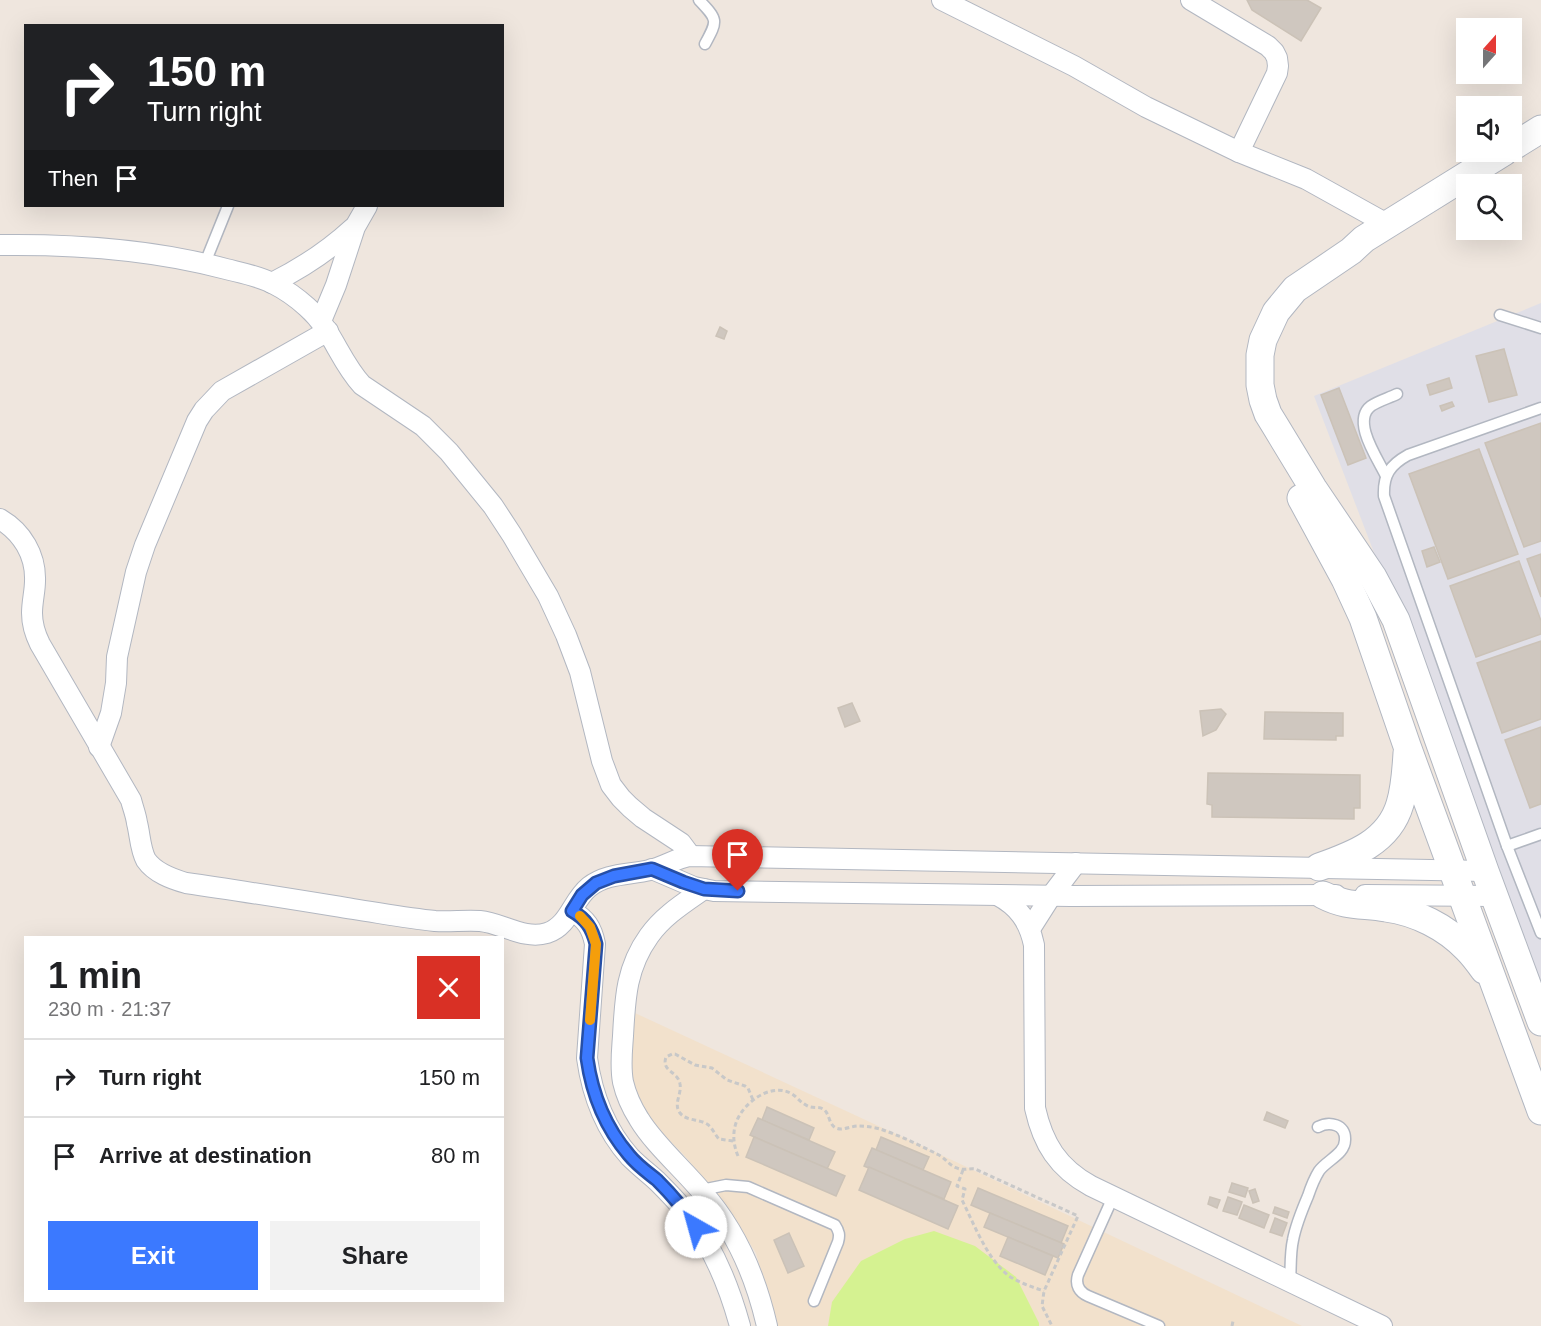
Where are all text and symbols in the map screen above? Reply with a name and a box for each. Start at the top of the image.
north arrow [1456,18,1522,84]
map controls [1456,18,1522,240]
icon: right [48,48,126,126]
text: 150 m [147,48,266,95]
button: sound [1456,96,1522,162]
text: Turn right [147,97,262,127]
icon: arrive [110,162,143,195]
text: Then [48,166,98,191]
button: search [1456,174,1522,240]
pin [712,829,763,891]
icon: arrive [721,838,754,871]
text: 1 min [48,955,142,996]
button: close [417,956,480,1019]
text: 230 m · 21:37 [48,998,171,1020]
icon: right [48,1062,81,1095]
text: Turn right [99,1065,201,1090]
text: 150 m [419,1065,480,1090]
icon: arrive [48,1140,81,1173]
text: Arrive at destination [99,1143,312,1168]
text: 80 m [431,1143,480,1168]
position arrow [664,1195,728,1259]
button: Exit [48,1221,258,1290]
button: Share [270,1221,480,1290]

